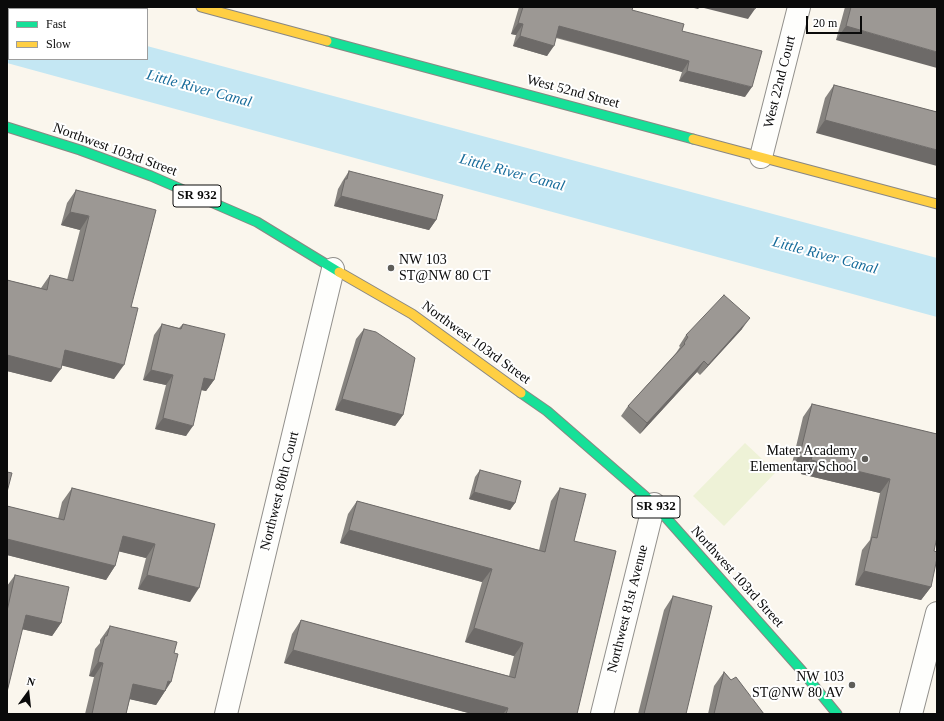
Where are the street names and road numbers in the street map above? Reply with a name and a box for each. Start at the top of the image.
street label: West 22nd Court [760,34,800,130]
street label: West 52nd Street [525,72,621,112]
street label: Northwest 103rd Street [51,120,179,180]
road number: SR 932 [173,185,221,207]
street label: Northwest 103rd Street [418,298,534,388]
street label: Northwest 80th Court [257,430,303,552]
road number: SR 932 [632,496,680,518]
street label: Northwest 103rd Street [687,523,787,631]
street label: Northwest 81st Avenue [604,543,652,675]

